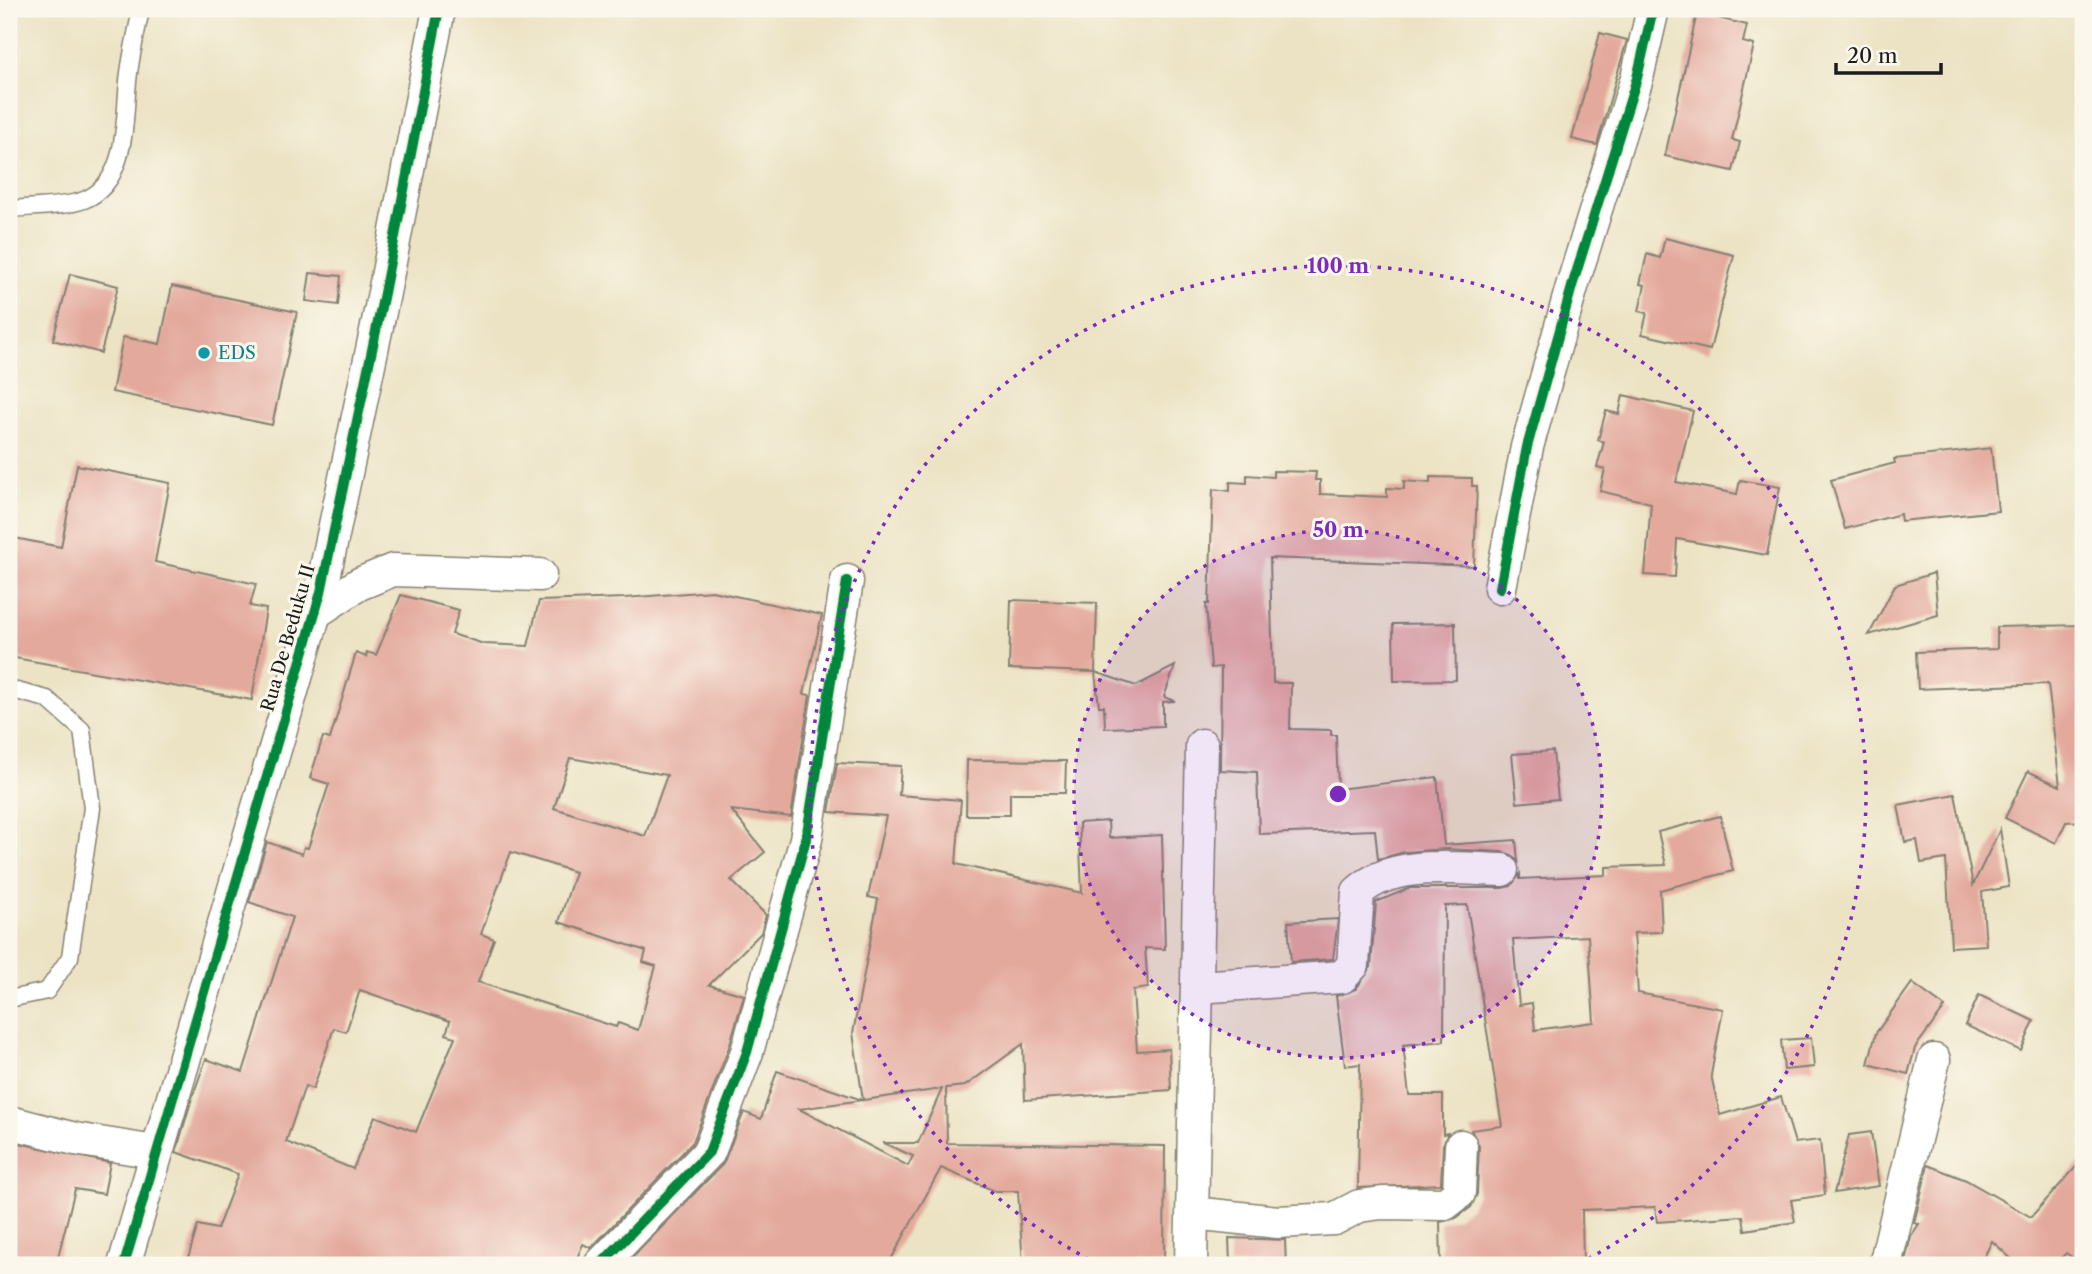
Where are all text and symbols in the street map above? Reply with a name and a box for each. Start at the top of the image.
scale bar [1836,32,1941,76]
text: 20 m [1847,43,1898,68]
text: 100 m [1307,253,1369,278]
place label: EDS [218,342,256,364]
marker: EDS [196,345,212,361]
text: 50 m [1312,517,1364,542]
street label: Rua De Beduku II [256,562,320,714]
centre of rings [1326,782,1350,806]

